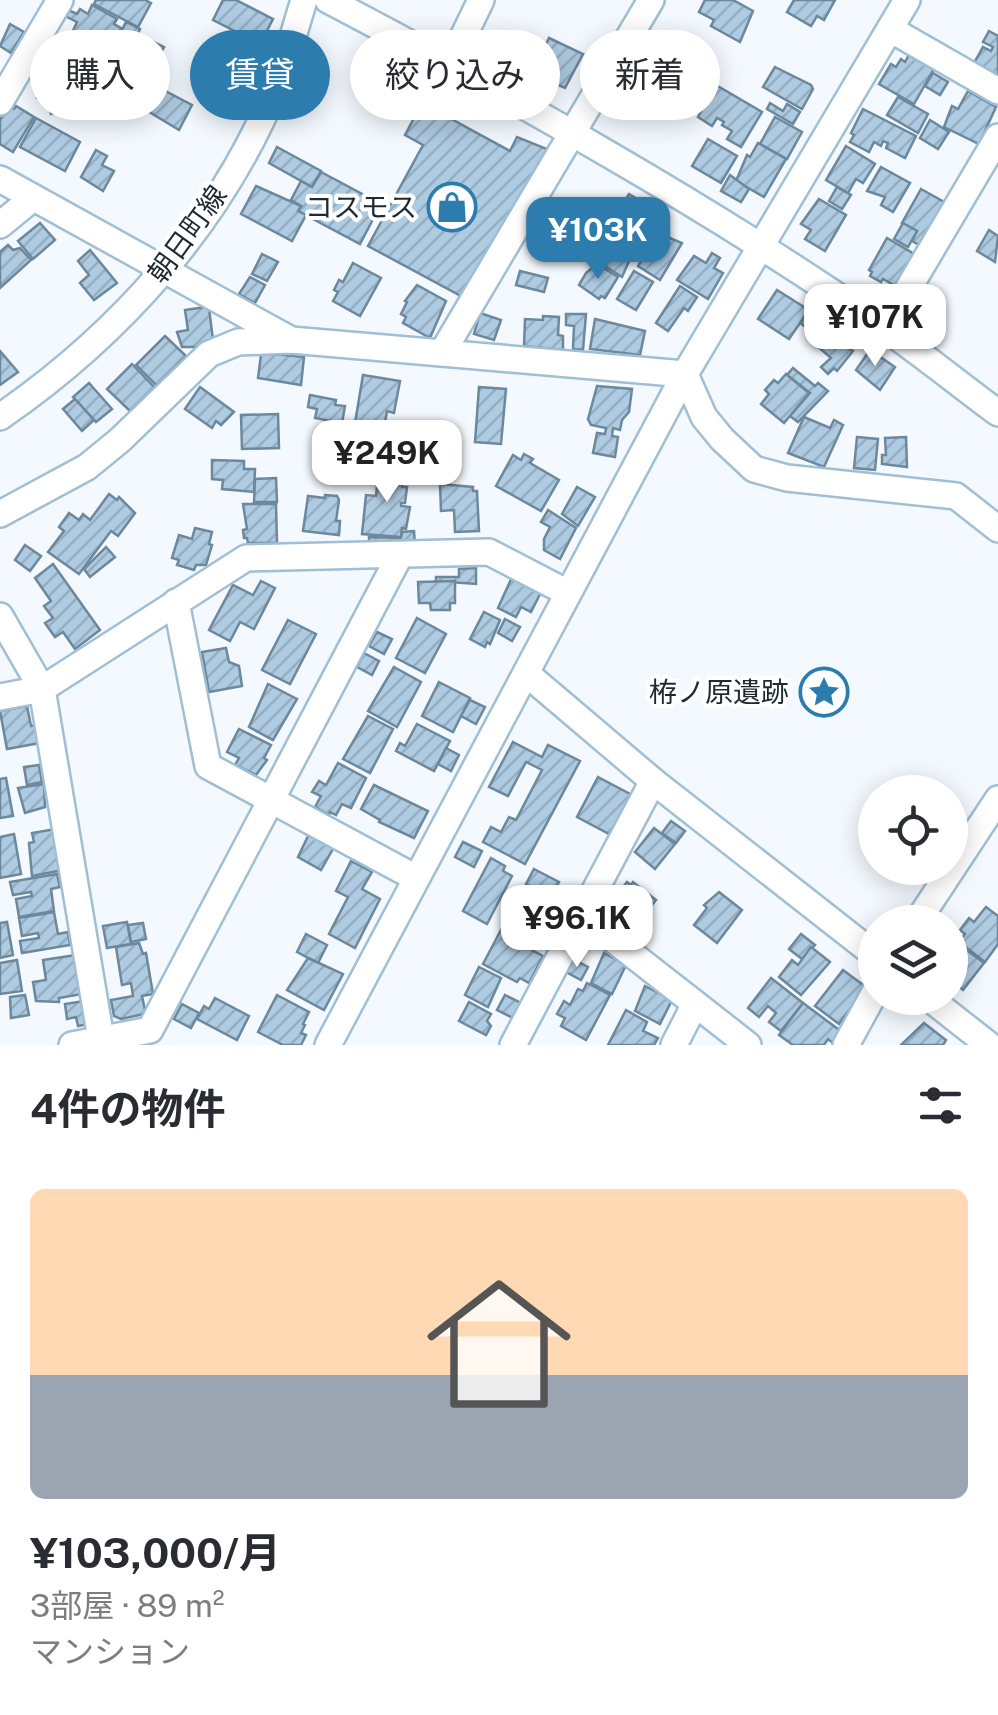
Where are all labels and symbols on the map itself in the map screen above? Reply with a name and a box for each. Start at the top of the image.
street label: 朝日町線 [140,179,233,289]
shop icon: コスモス [426,181,478,233]
place label: コスモス [305,190,417,223]
pin: ¥103K [528,197,668,282]
pin: ¥107K [805,284,945,369]
pin: ¥249K [317,420,457,505]
place icon: 栫ノ原遺跡 [798,666,850,718]
place label: 栫ノ原遺跡 [649,675,789,708]
pin: ¥96.1K [496,885,658,970]

